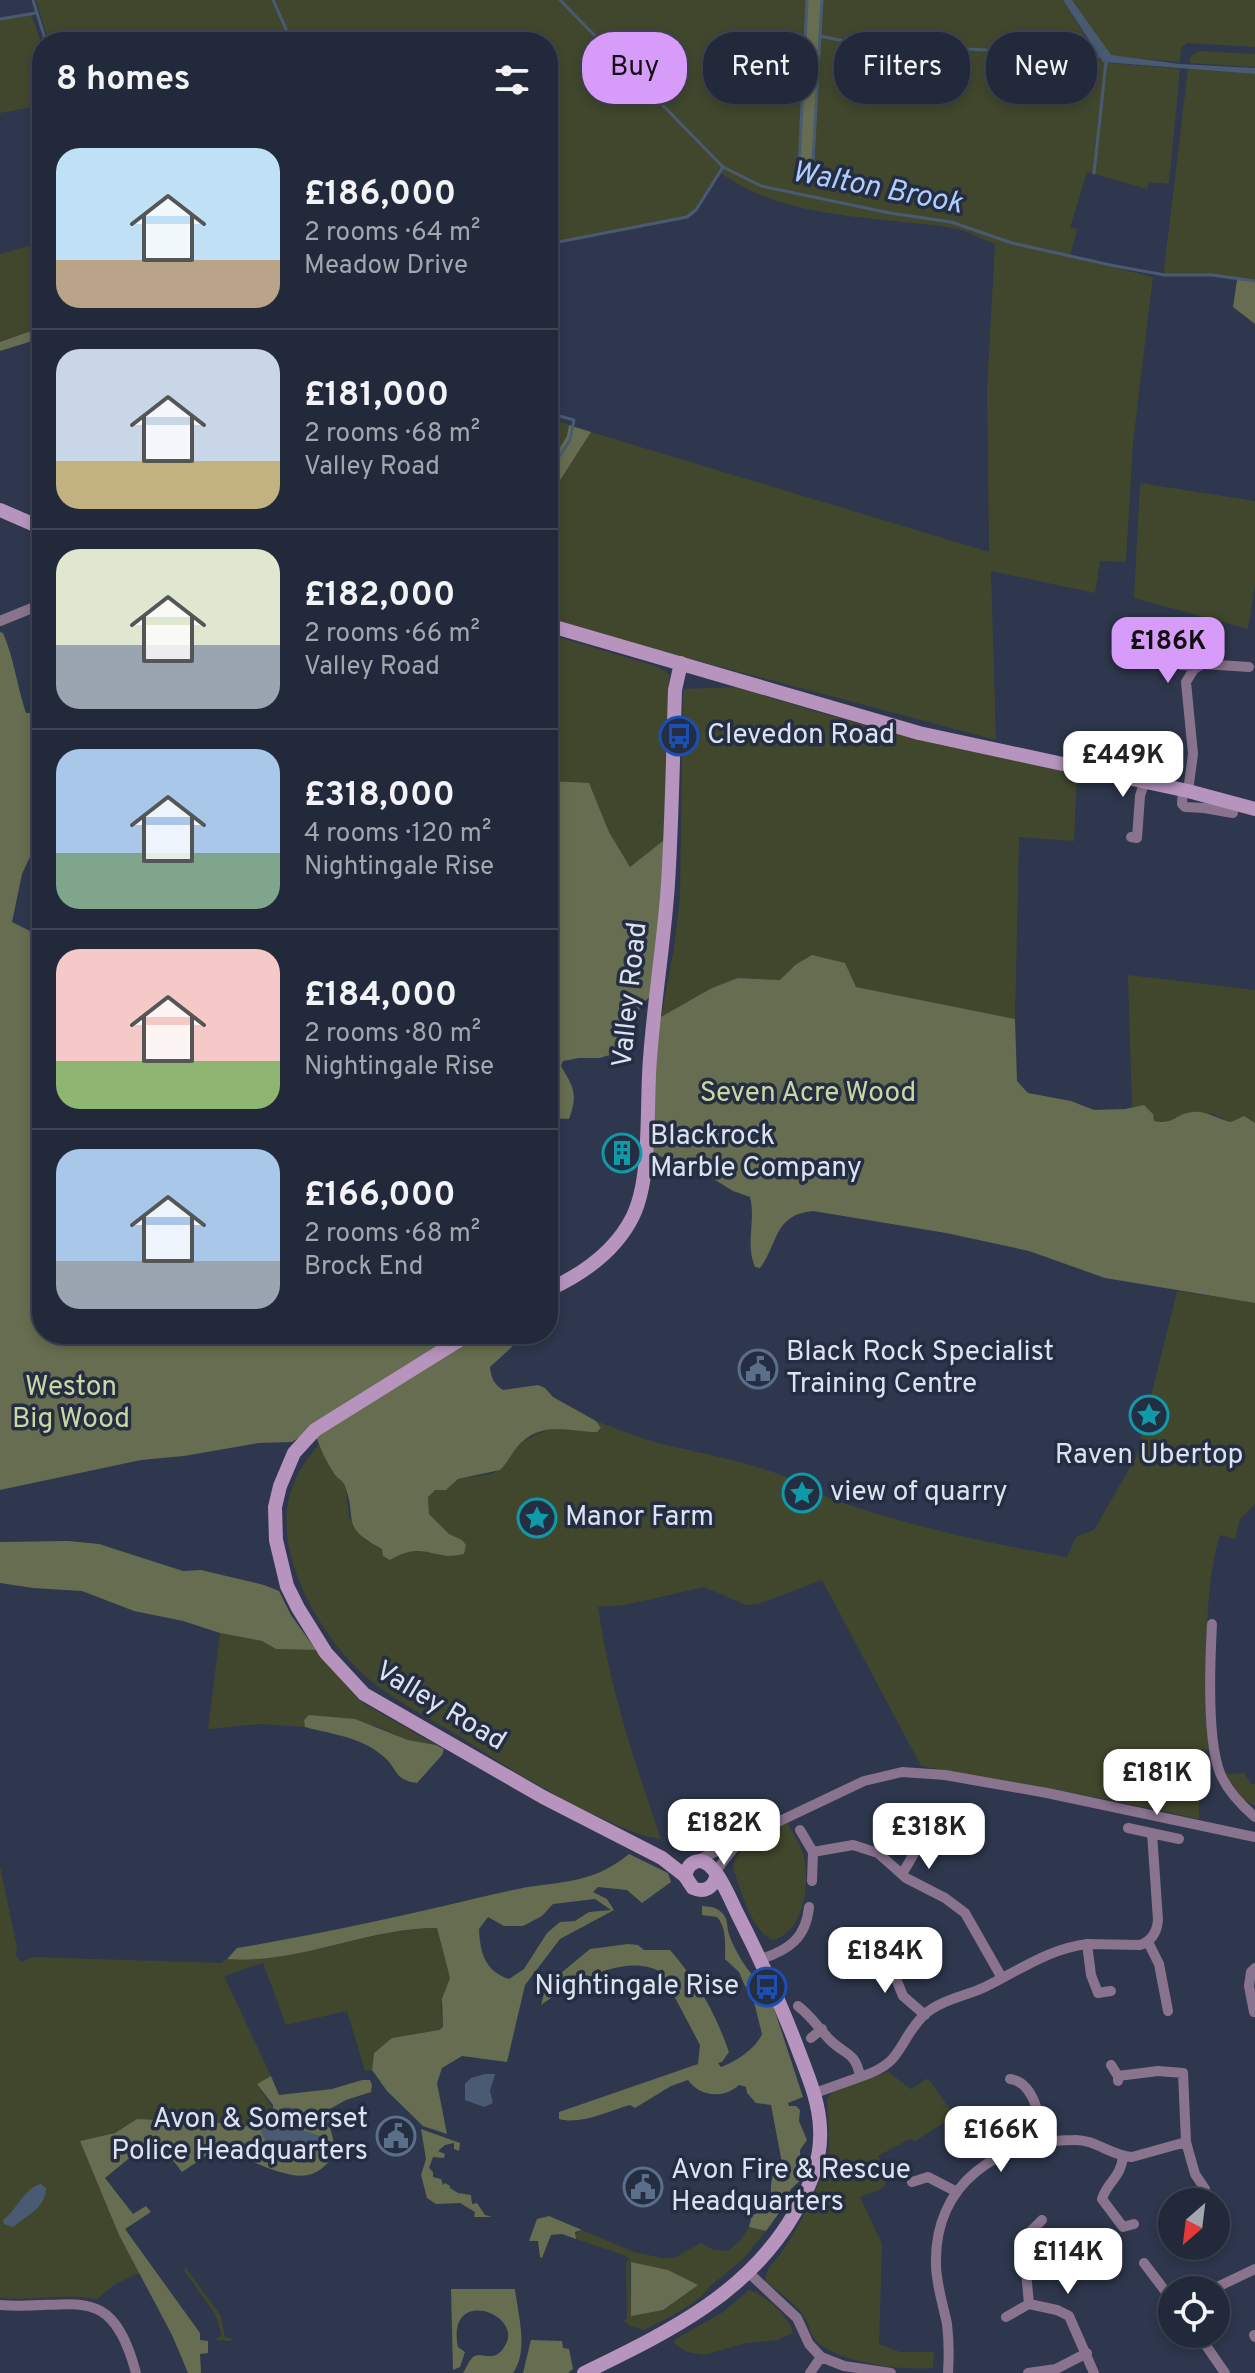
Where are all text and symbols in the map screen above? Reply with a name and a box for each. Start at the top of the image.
chip: Buy [582,32,687,104]
chip: Rent [703,32,818,104]
chip: Filters [834,32,970,104]
chip: New [986,32,1097,104]
icon: filters [490,58,534,102]
text: 8 homes [56,59,190,102]
water label: Walton Brook [789,154,966,224]
text: £186,000 [304,174,456,217]
icon: home [120,180,216,276]
text: 2 rooms · 64 m² [304,217,480,250]
text: Meadow Drive [304,250,468,283]
text: £181,000 [304,375,449,418]
icon: home [120,381,216,477]
text: 2 rooms · 68 m² [304,418,480,451]
text: Valley Road [304,451,440,484]
text: £182,000 [304,575,455,618]
icon: home [120,581,216,677]
pin: £186K [1112,617,1224,685]
text: 2 rooms · 66 m² [304,618,480,651]
text: £186K [1130,626,1206,659]
text: Valley Road [304,651,440,684]
bus stop icon: Clevedon Road [658,715,700,757]
place label: Clevedon Road [707,718,895,754]
pin: £449K [1067,731,1179,799]
text: £449K [1081,740,1165,773]
text: £318,000 [304,775,455,818]
icon: home [120,781,216,877]
text: 4 rooms · 120 m² [304,818,491,851]
text: Nightingale Rise [304,851,494,884]
street label: Valley Road [605,920,657,1070]
text: £184,000 [304,975,457,1018]
icon: home [120,981,216,1077]
text: 2 rooms · 80 m² [304,1018,481,1051]
text: Nightingale Rise [304,1051,494,1084]
park label: Seven Acre Wood [700,1076,916,1112]
place label: Blackrock Marble Company [650,1119,862,1187]
building icon: Blackrock Marble Company [601,1132,643,1174]
text: £166,000 [304,1175,456,1218]
icon: home [120,1181,216,1277]
text: 2 rooms · 68 m² [304,1218,480,1251]
text: Brock End [304,1251,423,1284]
place label: Black Rock Specialist Training Centre [786,1335,1054,1403]
public building icon: Black Rock Specialist Training Centre [737,1348,779,1390]
park label: Weston Big Wood [12,1370,130,1438]
place icon: Raven Ubertop [1128,1394,1170,1436]
place label: Raven Ubertop [1055,1438,1243,1474]
place icon: view of quarry [781,1472,823,1514]
place label: view of quarry [830,1475,1008,1511]
place icon: Manor Farm [516,1497,558,1539]
place label: Manor Farm [565,1500,714,1536]
street label: Valley Road [368,1654,512,1760]
pin: £181K [1101,1749,1213,1817]
text: £181K [1121,1758,1193,1791]
pin: £182K [668,1799,780,1867]
pin: £318K [873,1803,985,1871]
text: £182K [686,1808,762,1841]
text: £318K [891,1812,967,1845]
pin: £184K [829,1927,941,1995]
text: £184K [846,1936,924,1969]
bus stop icon: Nightingale Rise [746,1966,788,2008]
place label: Nightingale Rise [534,1969,739,2005]
place label: Avon & Somerset Police Headquarters [111,2102,368,2170]
pin: £166K [945,2106,1057,2174]
public building icon: Avon & Somerset Police Headquarters [375,2115,417,2157]
text: £166K [963,2115,1039,2148]
place label: Avon Fire & Rescue Headquarters [671,2153,911,2221]
public building icon: Avon Fire & Rescue Headquarters [622,2166,664,2208]
north arrow [1158,2188,1230,2260]
map controls [1158,2188,1230,2348]
pin: £114K [1012,2228,1124,2296]
text: £114K [1032,2237,1104,2270]
button: locate [1158,2276,1230,2348]

